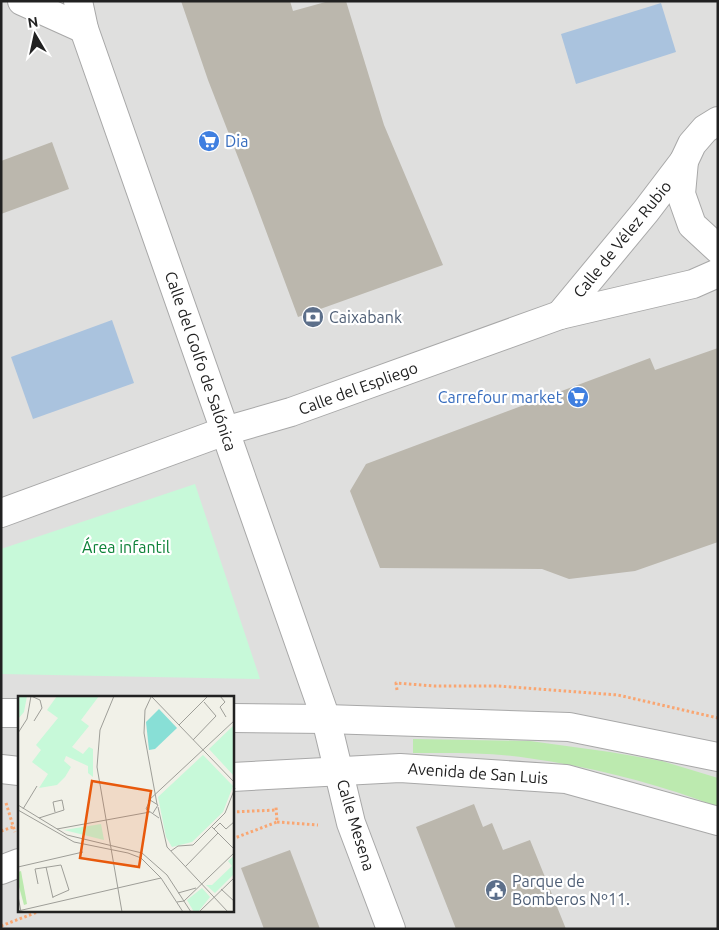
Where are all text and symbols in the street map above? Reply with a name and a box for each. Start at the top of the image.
north arrow [10,10,60,60]
text: N [27,13,39,31]
supermarket icon: Dia [197,129,221,153]
place label: Dia [225,132,248,150]
street label: Calle de Vélez Rubio [569,177,675,301]
street label: Calle del Golfo de Salónica [162,269,240,453]
bank icon: Caixabank [301,305,325,329]
place label: Caixabank [329,308,402,326]
street label: Calle del Espliego [296,358,420,418]
supermarket icon: Carrefour market [566,385,590,409]
place label: Carrefour market [438,388,563,406]
park label: Área infantil [82,536,170,556]
inset map [18,696,234,912]
street label: Avenida de San Luis [407,759,549,787]
street label: Calle Mesena [334,777,378,873]
place label: Parque de Bomberos Nº11. [512,872,630,908]
public building icon: Parque de Bomberos Nº11. [484,878,508,902]

